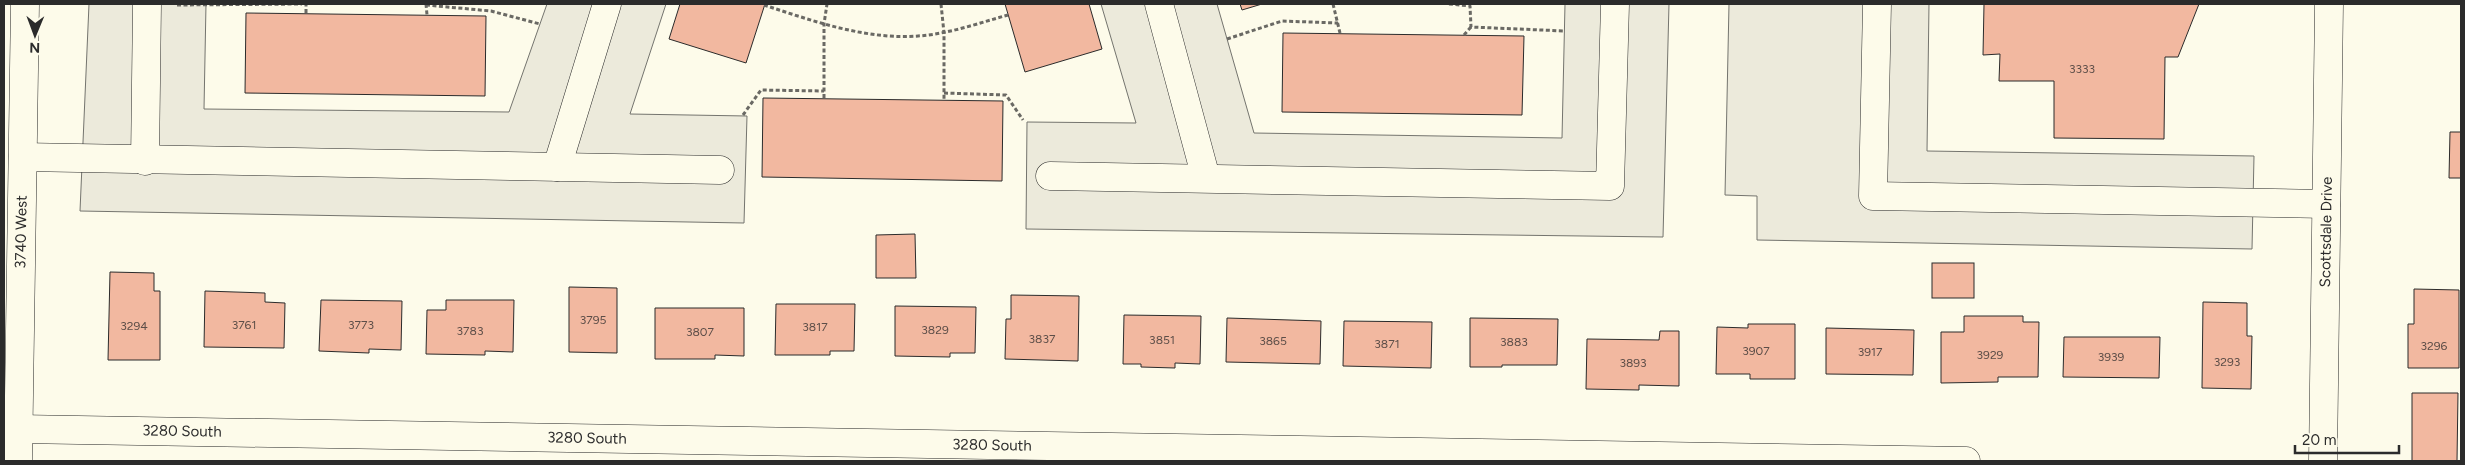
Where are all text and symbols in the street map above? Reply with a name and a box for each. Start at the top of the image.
north arrow [10,10,60,60]
text: N [29,39,40,56]
house number: 3333 [2069,62,2095,76]
street label: Scottsdale Drive [2316,177,2336,287]
street label: 3740 West [11,195,31,269]
house number: 3795 [580,313,606,327]
house number: 3761 [232,318,256,332]
house number: 3773 [348,318,374,332]
house number: 3294 [120,319,148,333]
house number: 3817 [802,320,828,334]
house number: 3829 [921,323,949,337]
house number: 3783 [457,324,483,338]
house number: 3807 [686,325,715,339]
house number: 3837 [1029,332,1056,346]
house number: 3851 [1149,333,1175,347]
house number: 3865 [1259,334,1287,348]
house number: 3883 [1500,335,1528,349]
house number: 3871 [1374,337,1400,351]
house number: 3296 [2421,339,2448,353]
house number: 3907 [1742,344,1770,358]
house number: 3917 [1858,345,1883,359]
house number: 3929 [1977,348,2004,362]
house number: 3939 [2098,350,2125,364]
house number: 3293 [2214,355,2240,369]
house number: 3893 [1619,356,1647,370]
street label: 3280 South [142,421,222,441]
scale bar [2295,422,2399,454]
street label: 3280 South [547,428,627,448]
text: 20 m [2302,431,2336,449]
street label: 3280 South [952,435,1032,455]

